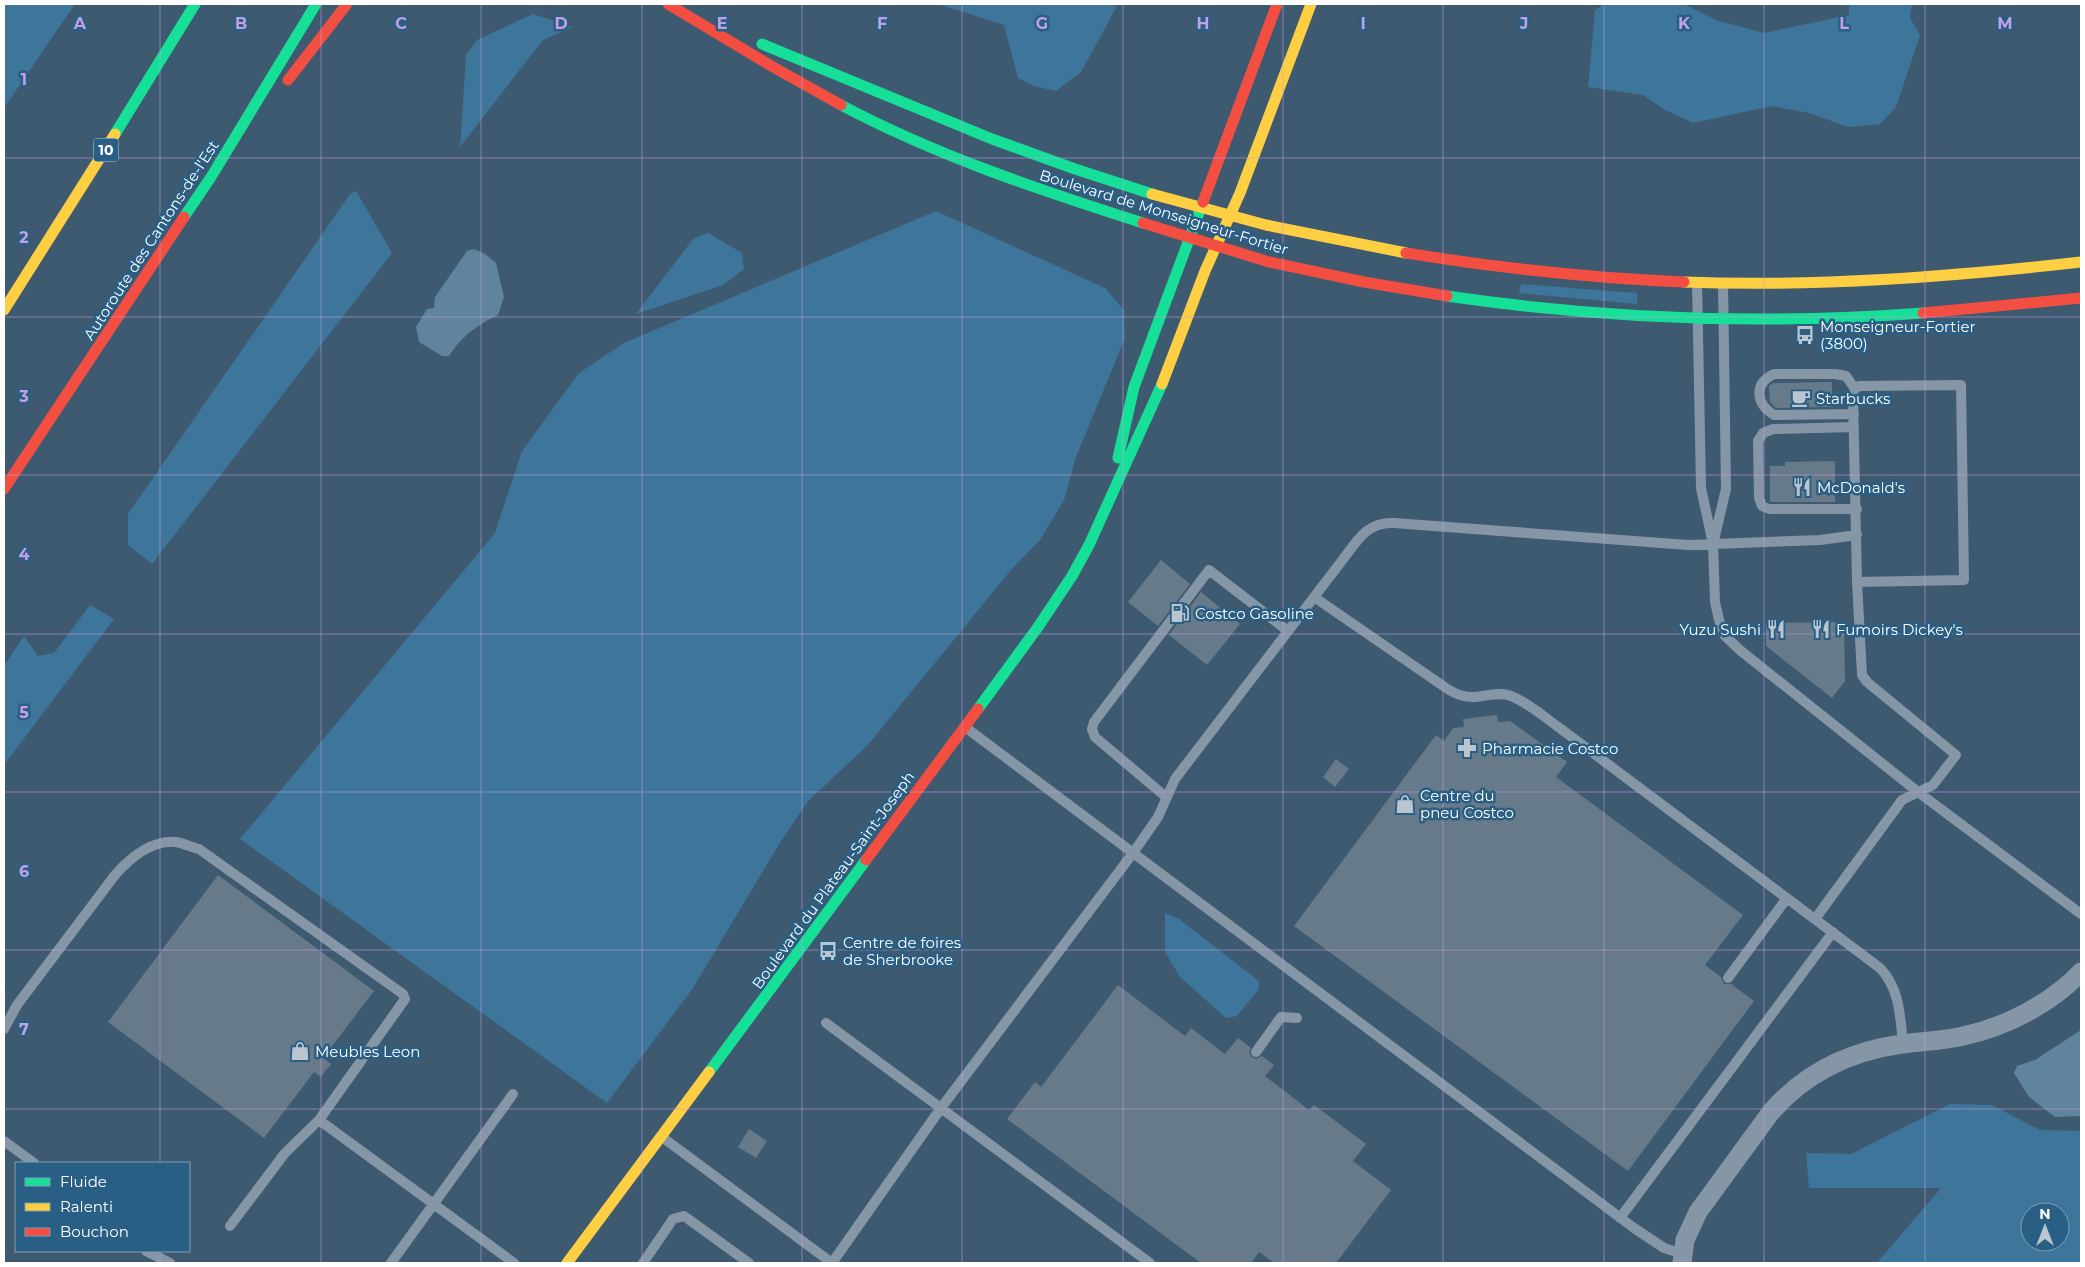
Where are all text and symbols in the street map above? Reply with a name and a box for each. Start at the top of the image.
text: A [73,14,87,33]
text: B [235,14,247,33]
text: C [395,14,407,33]
text: D [554,14,568,33]
text: E [717,14,727,33]
text: F [877,14,887,33]
text: G [1036,14,1048,33]
text: H [1197,14,1209,33]
text: I [1360,14,1366,33]
text: J [1519,14,1528,33]
text: K [1678,14,1691,33]
text: L [1839,14,1849,33]
text: M [1997,14,2013,33]
text: 1 [21,70,27,89]
street label: Autoroute des Cantons-de-l'Est [79,137,223,343]
road number: 10 [94,138,118,162]
street label: Boulevard de Monseigneur-Fortier [1037,165,1291,259]
text: 2 [19,228,29,247]
place label: Monseigneur-Fortier (3800) [1820,317,1976,353]
bus stop icon: Monseigneur-Fortier (3800) [1794,324,1816,346]
text: 3 [18,387,29,406]
cafe icon: Starbucks [1790,387,1812,409]
place label: Starbucks [1816,389,1890,408]
restaurant icon: McDonald's [1791,476,1813,498]
place label: McDonald's [1817,478,1905,497]
text: 4 [18,545,30,564]
fuel station icon: Costco Gasoline [1169,602,1191,624]
place label: Costco Gasoline [1195,604,1314,623]
restaurant icon: Yuzu Sushi [1765,618,1787,640]
restaurant icon: Fumoirs Dickey's [1810,618,1832,640]
place label: Yuzu Sushi [1679,620,1761,639]
place label: Fumoirs Dickey's [1836,620,1963,639]
text: 5 [19,703,29,722]
pharmacy icon: Pharmacie Costco [1456,737,1478,759]
place label: Pharmacie Costco [1482,739,1618,758]
street label: Boulevard du Plateau-Saint-Joseph [748,767,918,993]
place label: Centre du pneu Costco [1420,786,1514,822]
shop icon: Centre du pneu Costco [1394,793,1416,815]
text: 6 [19,862,29,881]
place label: Centre de foires de Sherbrooke [843,933,961,969]
bus stop icon: Centre de foires de Sherbrooke [817,940,839,962]
text: 7 [19,1020,29,1039]
shop icon: Meubles Leon [289,1040,311,1062]
place label: Meubles Leon [315,1042,420,1061]
legend [15,1162,190,1252]
text: Fluide [60,1172,107,1191]
text: Ralenti [60,1197,113,1216]
north arrow [2020,1202,2070,1252]
text: N [2039,1205,2051,1223]
text: Bouchon [60,1222,129,1241]

